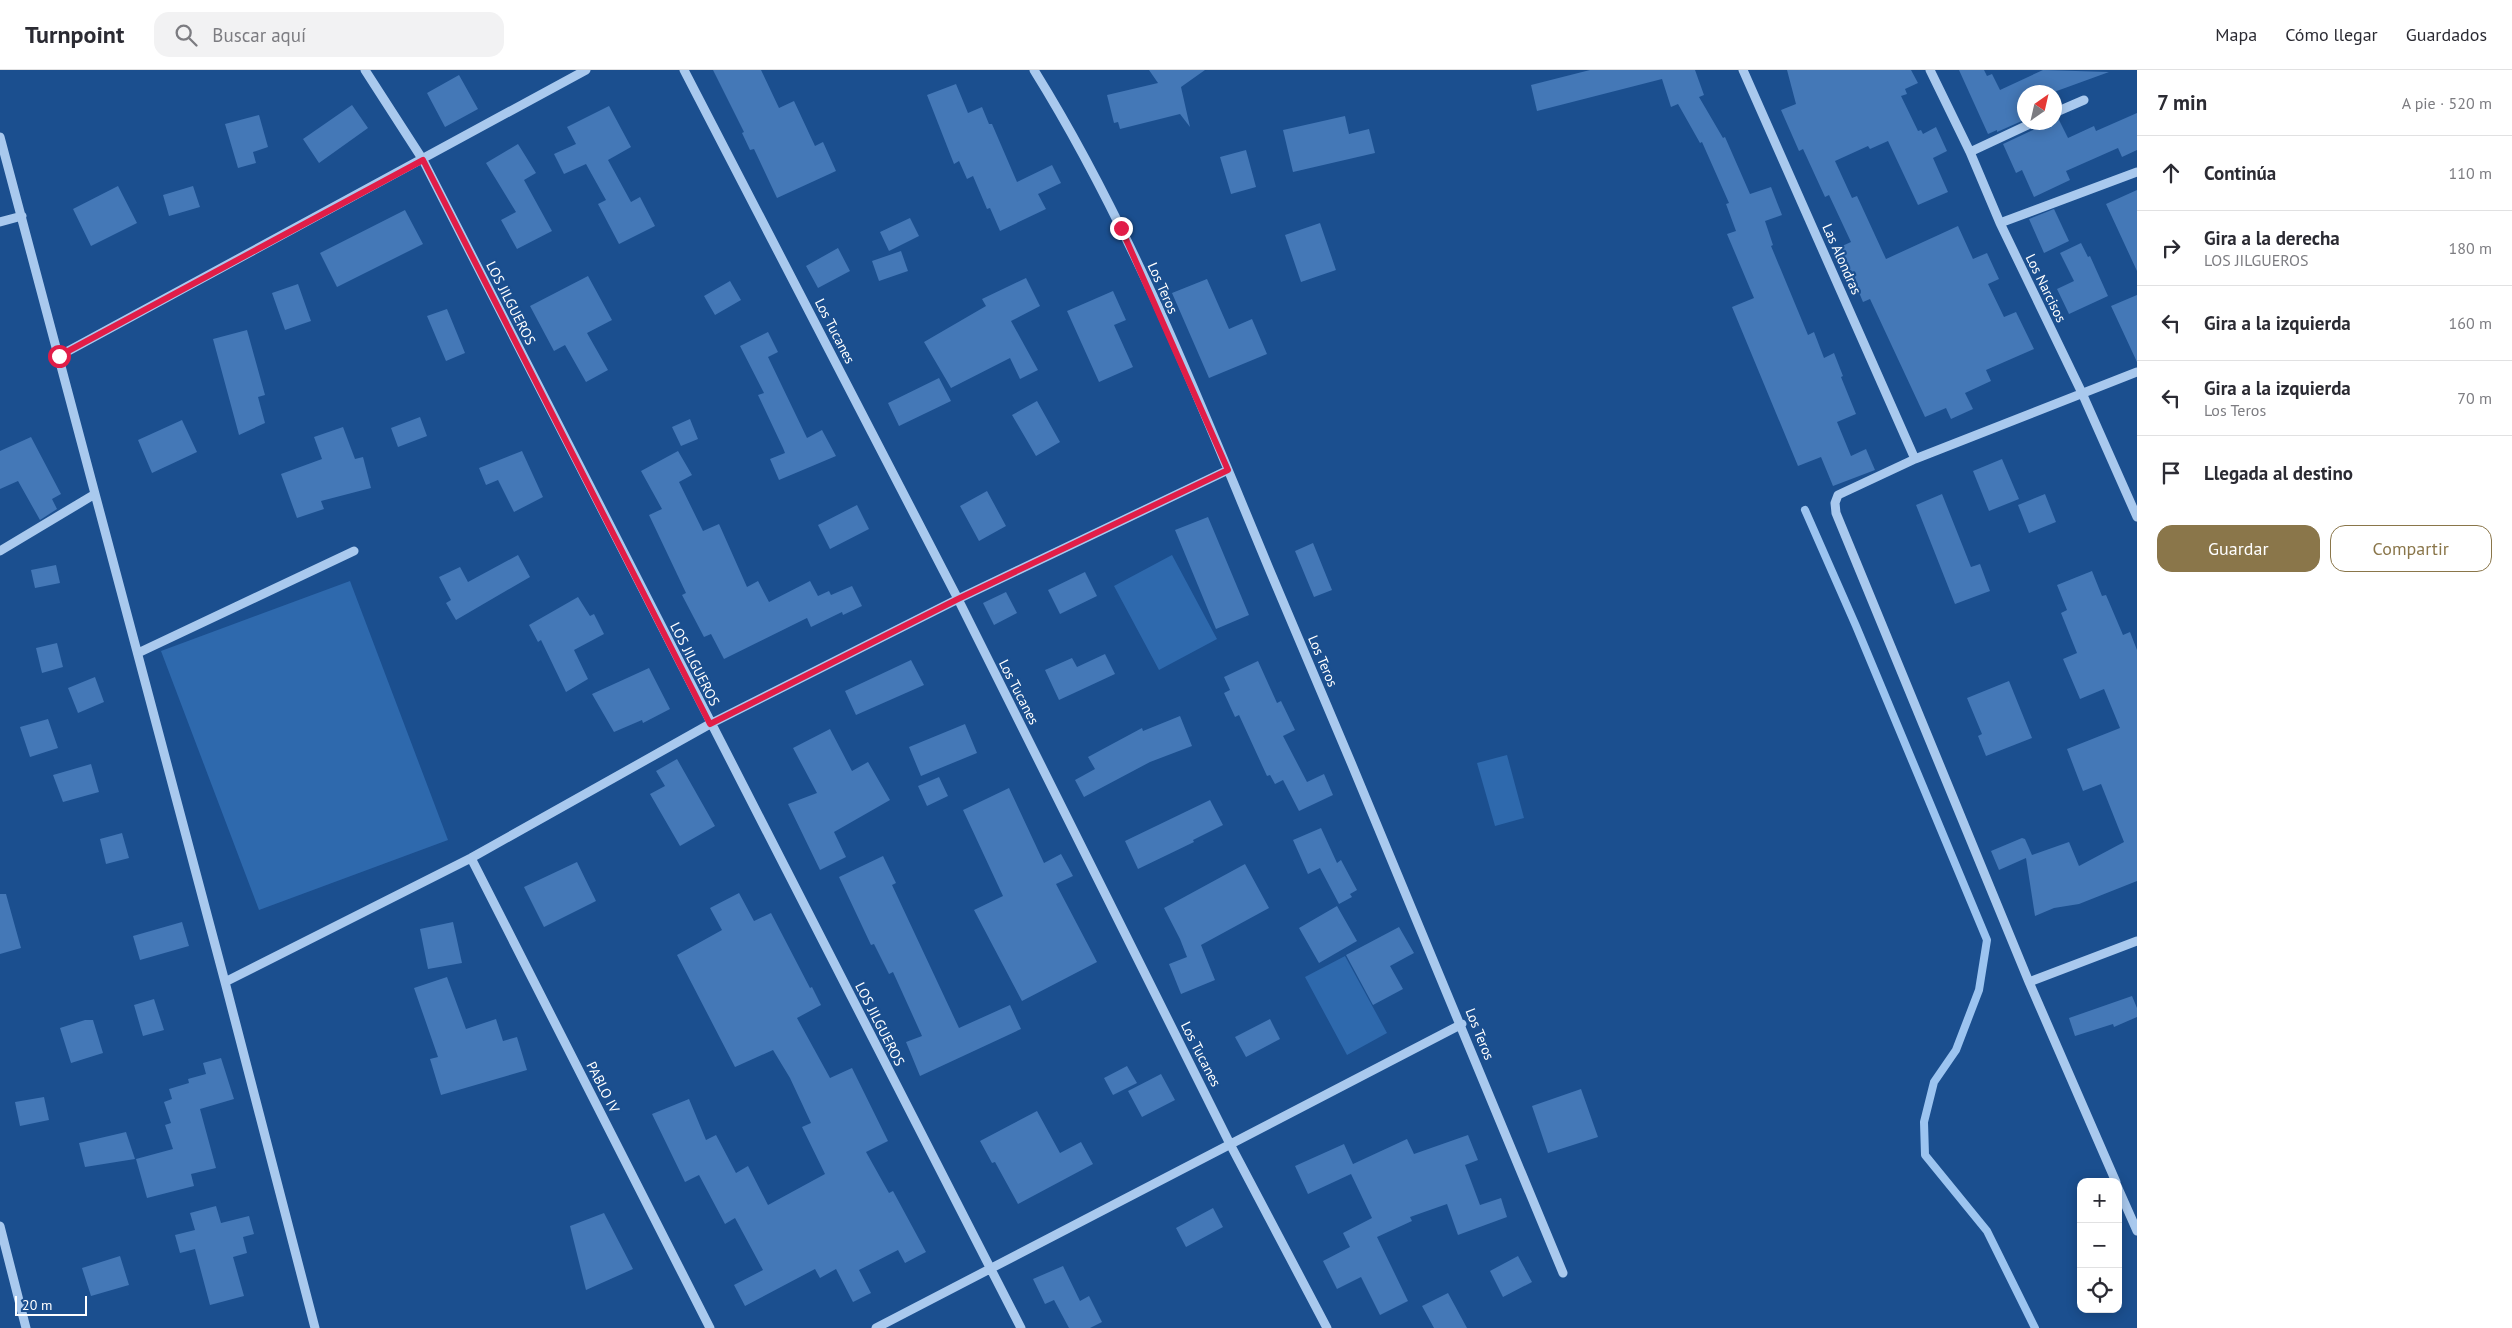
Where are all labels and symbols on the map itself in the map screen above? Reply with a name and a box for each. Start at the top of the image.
north arrow [2017,85,2062,130]
route end [1110,217,1133,240]
street label: Las Alondras [1818,221,1866,297]
street label: Los Narcisos [2022,251,2070,325]
street label: LOS JILGUEROS [482,258,540,348]
street label: Los Teros [1144,260,1182,317]
street label: Los Tucanes [811,295,859,367]
route start [48,345,71,368]
street label: LOS JILGUEROS [666,619,724,709]
street label: Los Teros [1304,632,1342,690]
street label: Los Tucanes [995,656,1043,728]
street label: LOS JILGUEROS [851,979,909,1069]
street label: Los Teros [1461,1005,1499,1063]
street label: Los Tucanes [1177,1018,1225,1090]
street label: PABLO IV [583,1058,624,1116]
scale bar [15,1293,88,1316]

